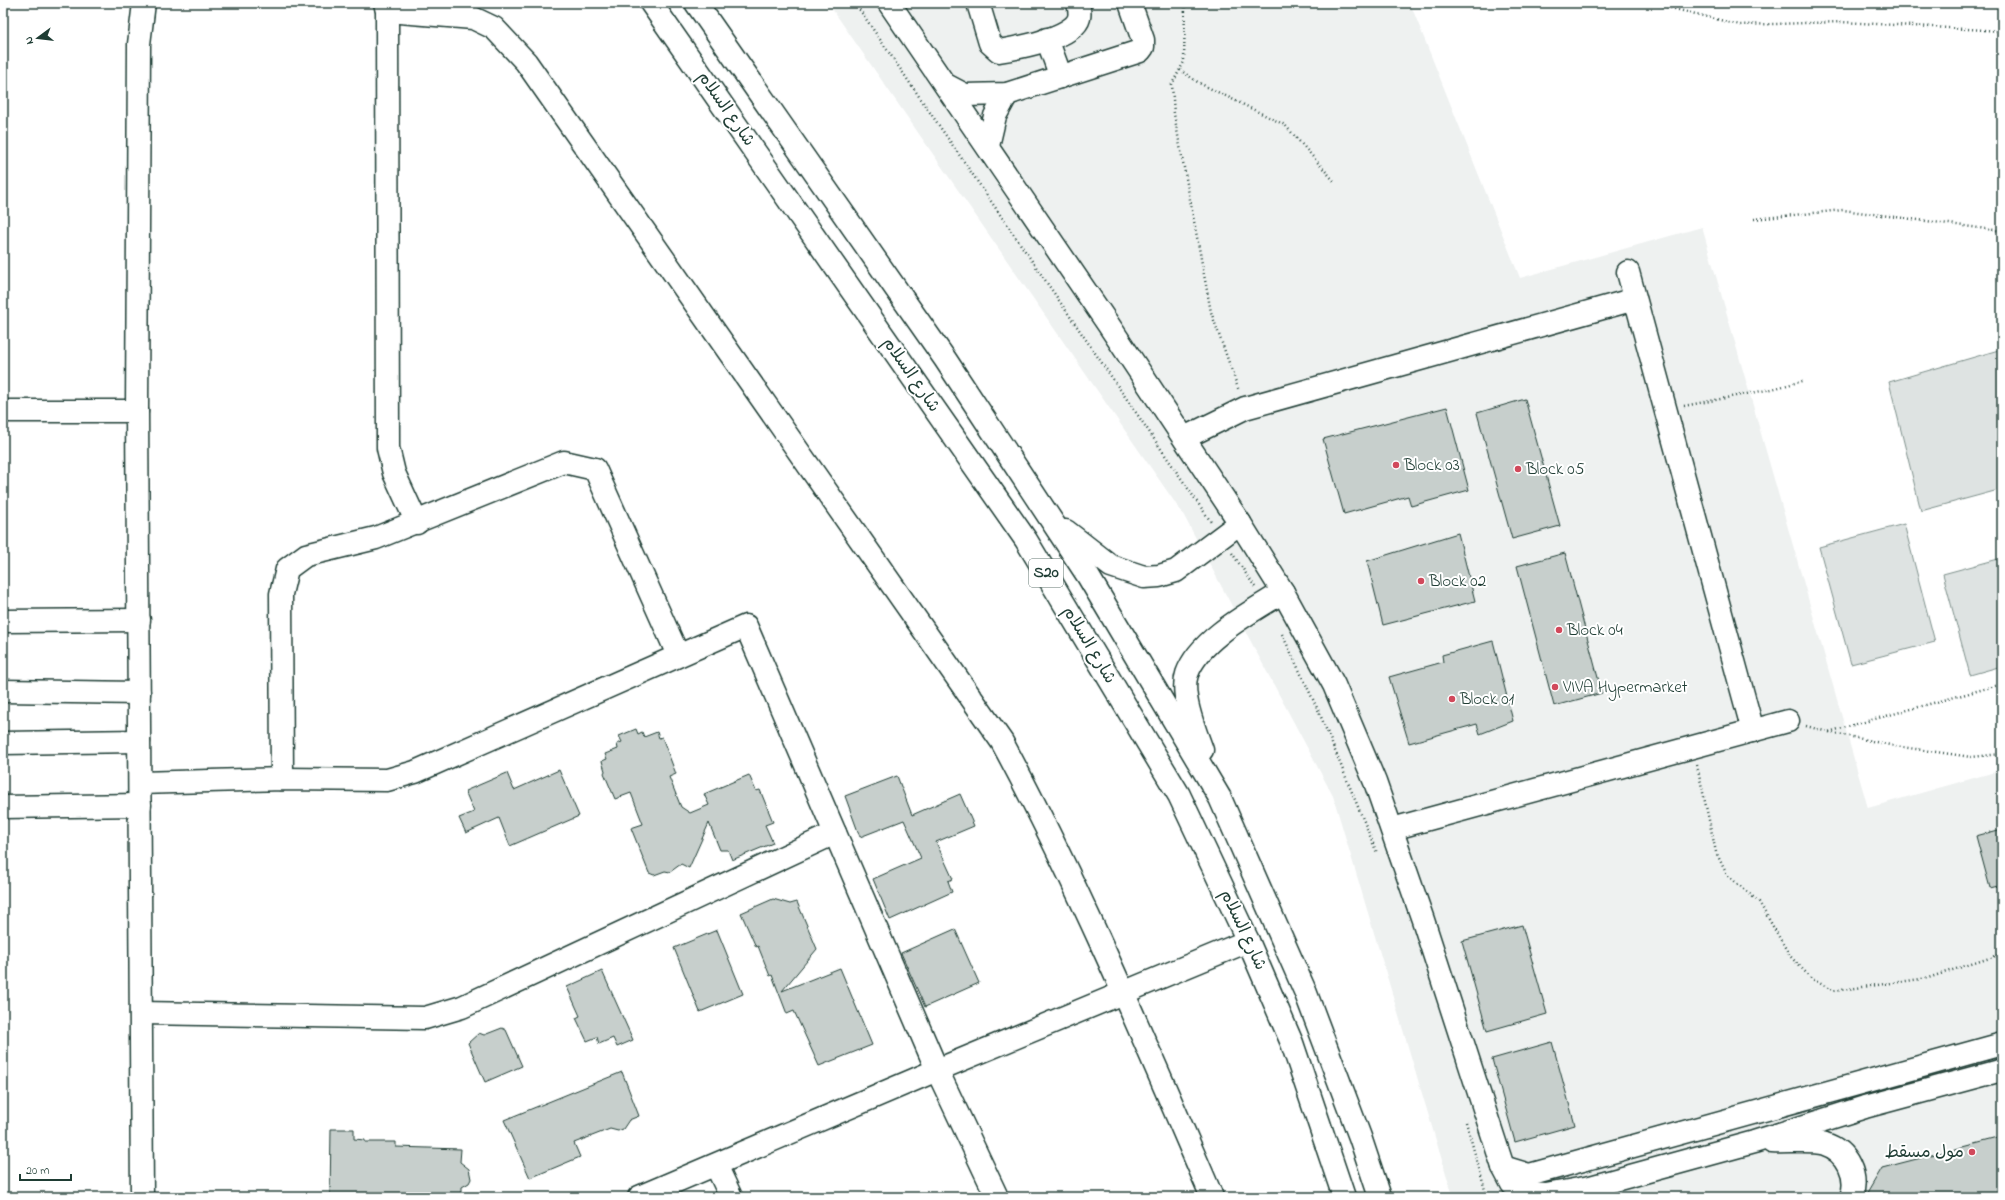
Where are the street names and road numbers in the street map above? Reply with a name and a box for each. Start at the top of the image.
street label: شارع السلام [691,66,761,152]
street label: شارع السلام [876,332,946,418]
road number: S20 [1029,559,1063,587]
street label: شارع السلام [1056,601,1122,689]
street label: شارع السلام [1213,885,1273,975]

